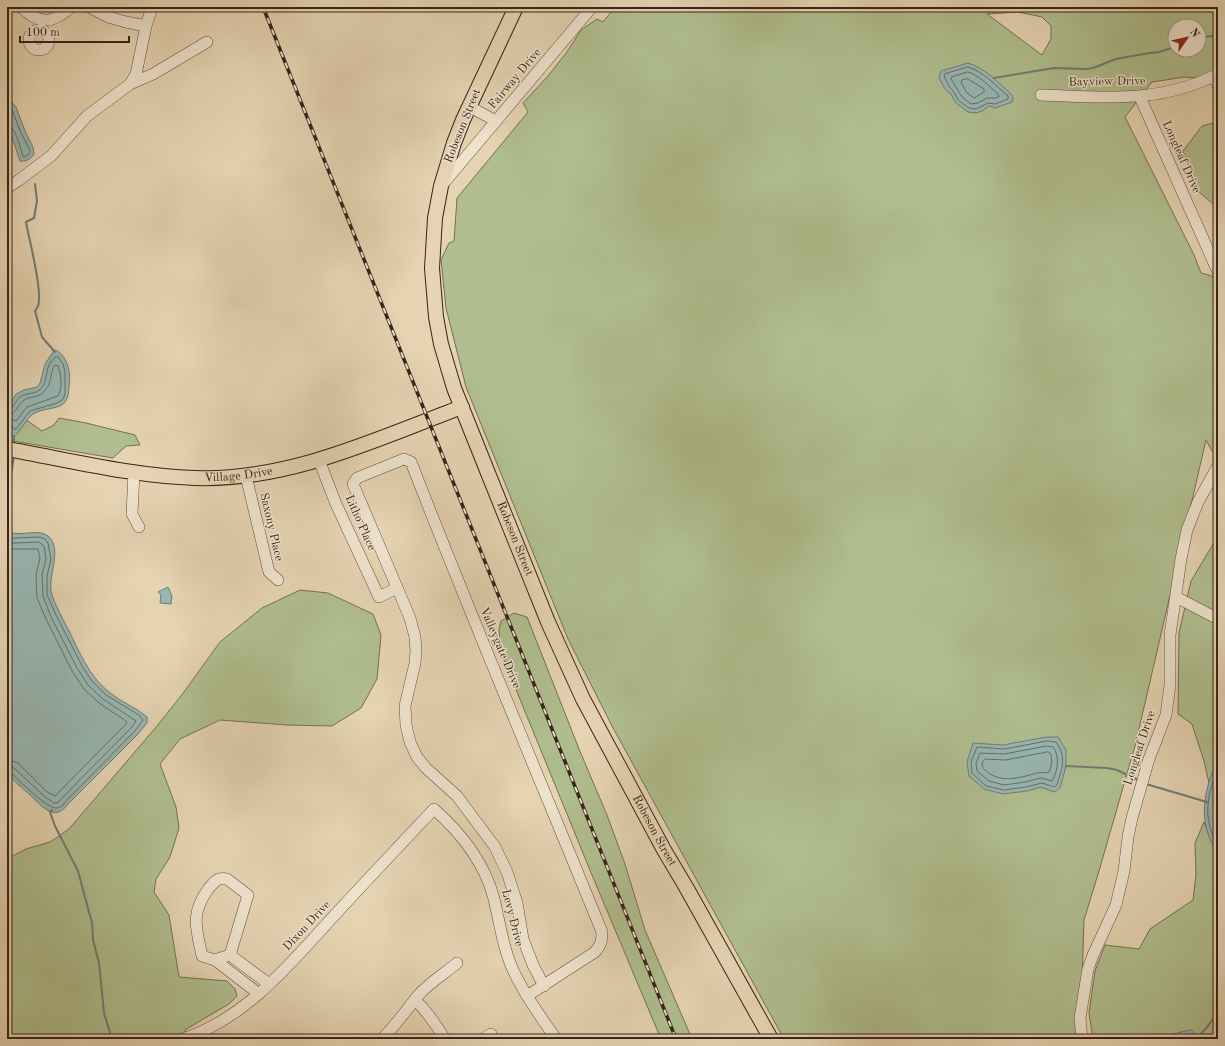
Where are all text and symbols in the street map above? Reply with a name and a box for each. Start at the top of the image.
scale bar [20,18,129,44]
north arrow [1167,18,1207,58]
text: 100 m [26,27,60,39]
text: N [1187,27,1201,40]
street label: Fairway Drive [486,46,544,111]
street label: Bayview Drive [1068,75,1146,89]
street label: Robeson Street [443,87,483,165]
street label: Longleaf Drive [1160,119,1202,195]
street label: Village Drive [204,465,274,484]
street label: Saxony Place [257,492,285,563]
street label: Litho Place [342,493,378,553]
street label: Robeson Street [494,500,535,578]
street label: Valleygate Drive [477,606,523,691]
street label: Longleaf Drive [1122,709,1158,787]
street label: Robeson Street [630,793,678,868]
street label: Levy Drive [499,888,525,948]
street label: Dixon Drive [281,898,333,953]

